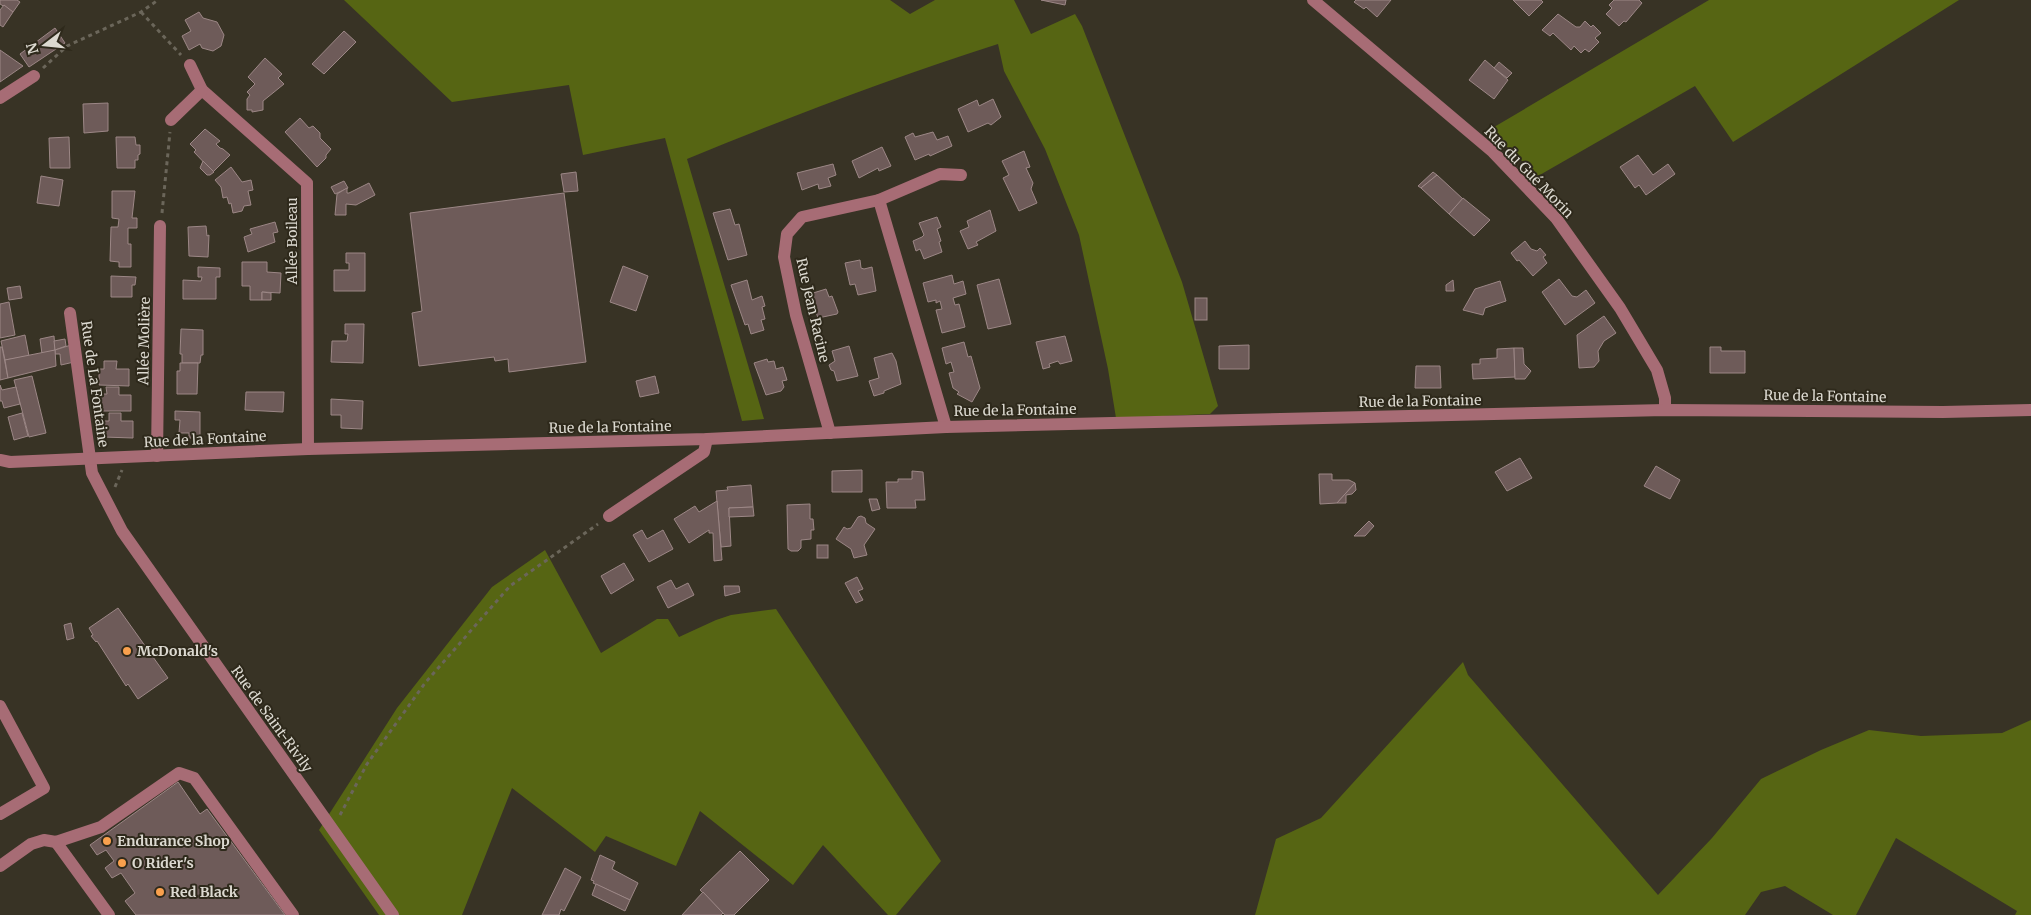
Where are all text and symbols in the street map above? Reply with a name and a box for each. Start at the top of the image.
north arrow [20,20,70,70]
text: N [22,41,43,56]
street label: Rue du Gué Morin [1481,122,1577,222]
street label: Allée Boileau [283,197,301,286]
street label: Rue Jean Racine [792,256,834,364]
street label: Allée Molière [134,297,154,386]
street label: Rue de La Fontaine [77,320,113,448]
street label: Rue de la Fontaine [1763,386,1887,406]
street label: Rue de la Fontaine [1358,391,1482,411]
street label: Rue de la Fontaine [953,400,1077,420]
street label: Rue de la Fontaine [548,417,672,437]
street label: Rue de la Fontaine [143,427,267,451]
place label: McDonald's [137,642,218,660]
marker: McDonald's [121,645,133,657]
street label: Rue de Saint-Rivily [227,662,317,776]
place label: Endurance Shop [117,832,230,850]
marker: Endurance Shop [101,835,113,847]
place label: O Rider's [132,854,194,872]
marker: O Rider's [116,857,128,869]
place label: Red Black [170,883,239,901]
marker: Red Black [154,886,166,898]

